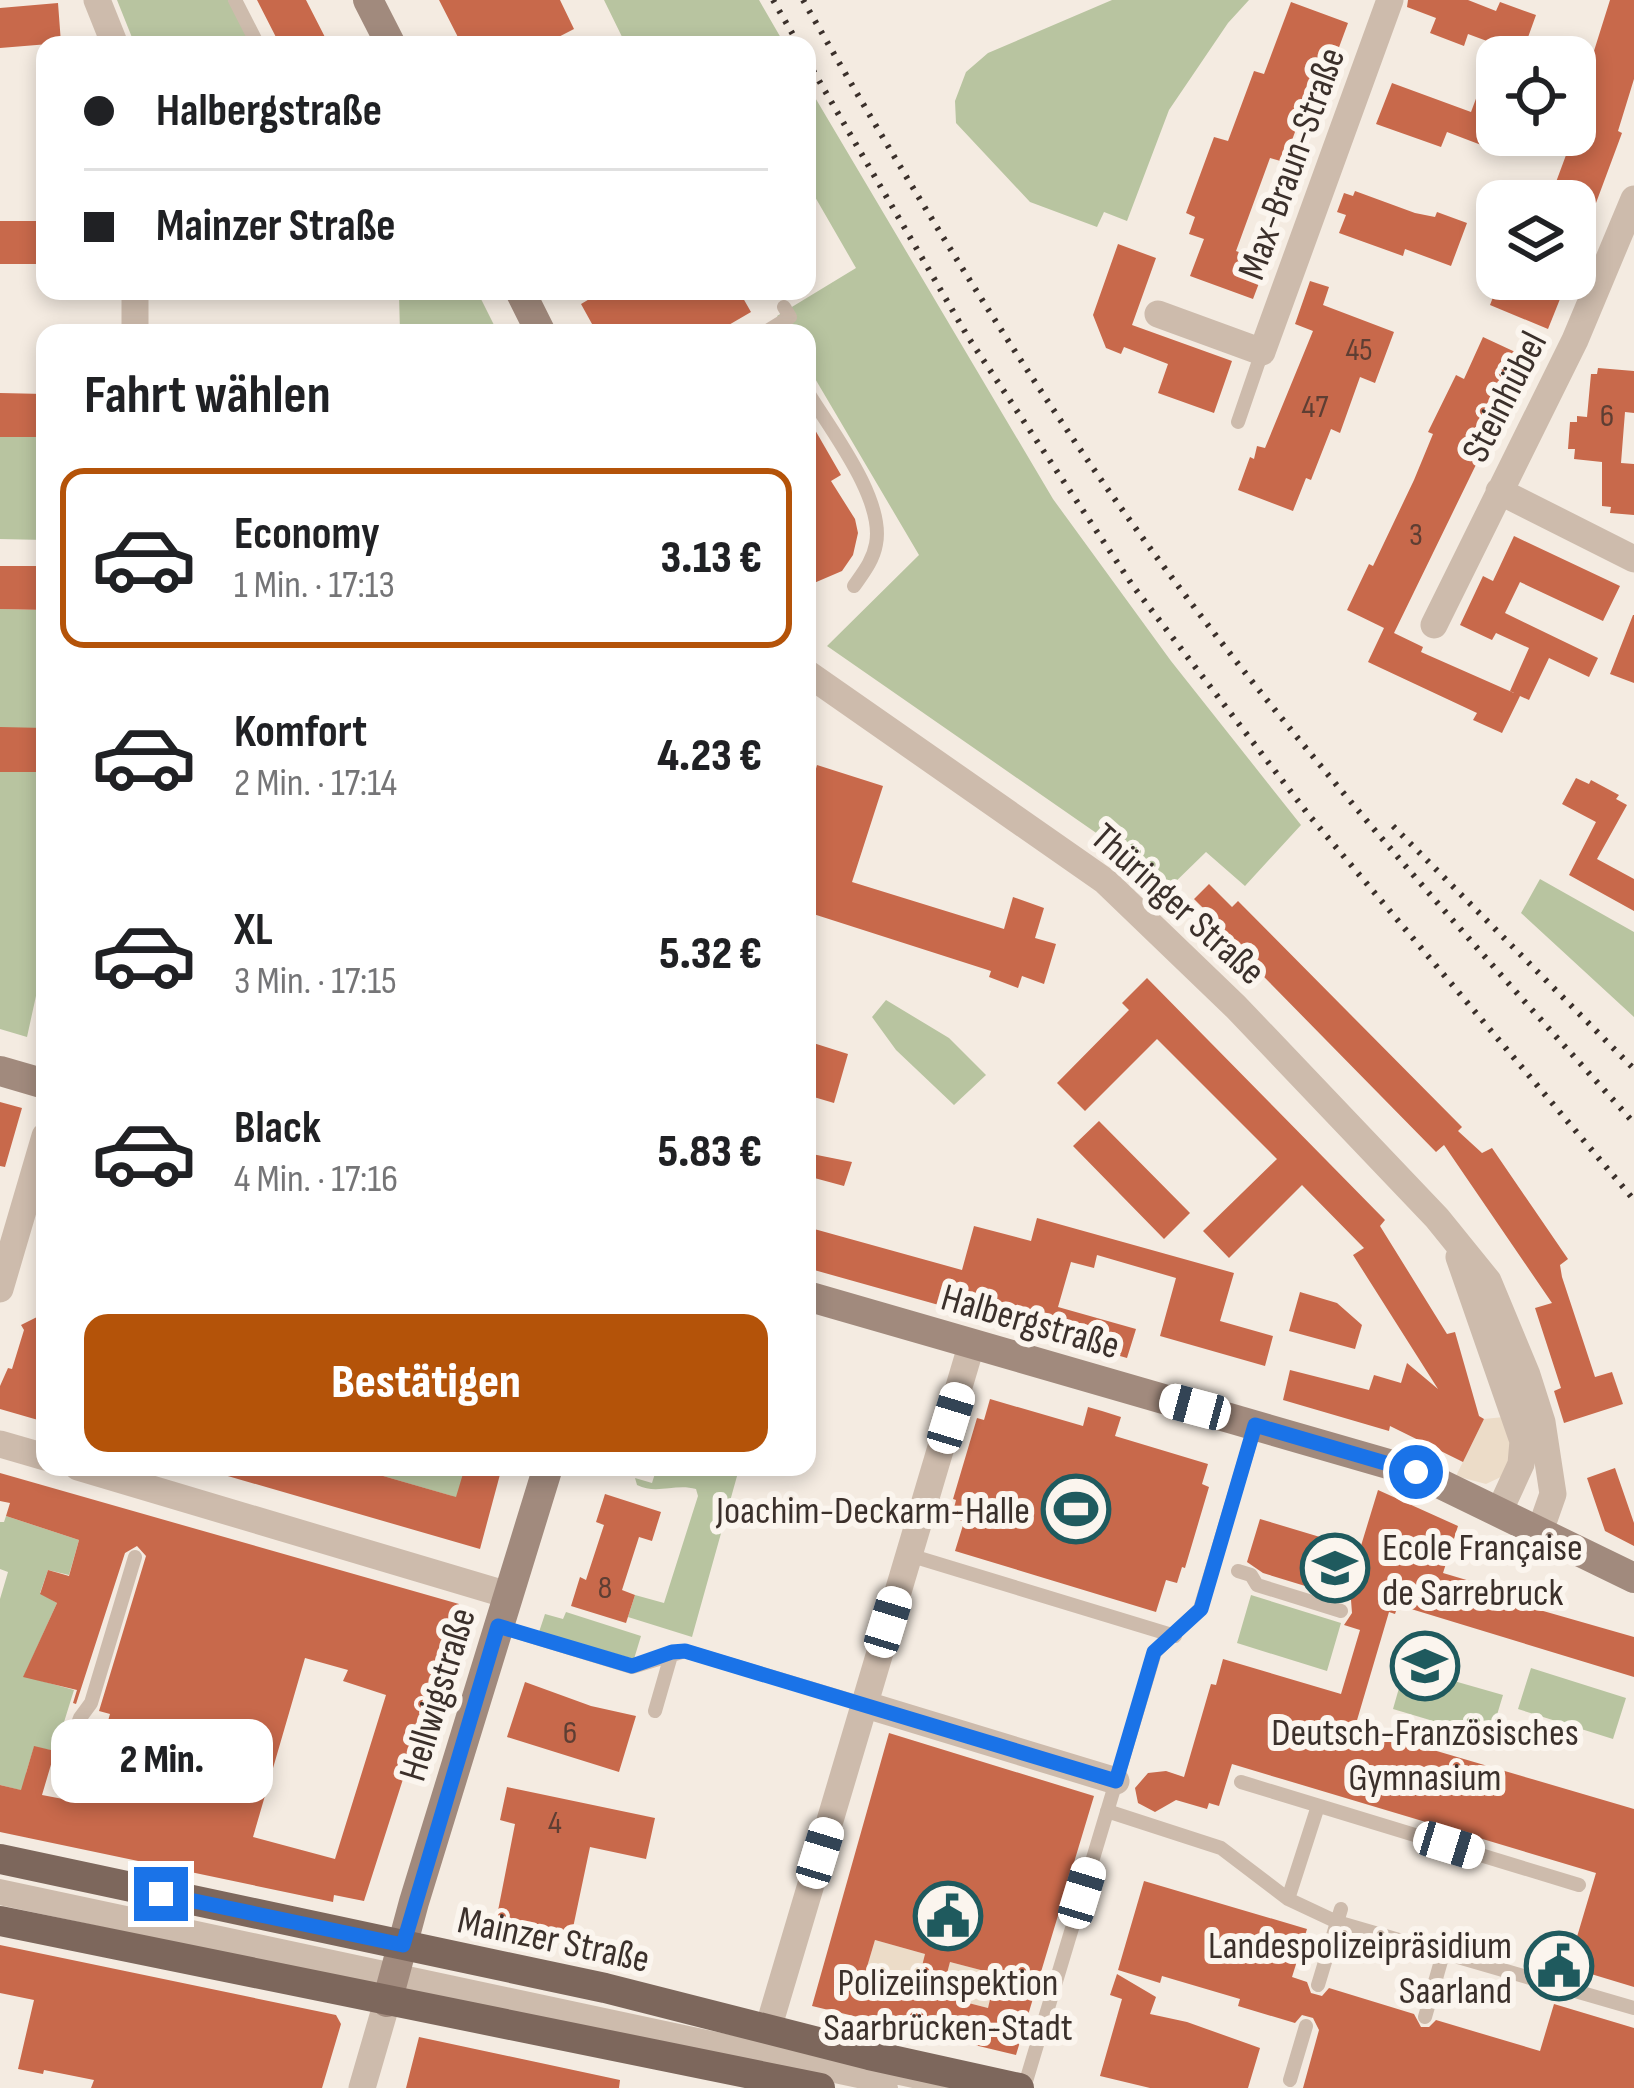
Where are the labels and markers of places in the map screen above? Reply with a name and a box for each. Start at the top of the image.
sports icon: Joachim-Deckarm-Halle [1041,1474,1111,1544]
place label: Joachim-Deckarm-Halle [715,1488,1030,1535]
place label: Ecole Française de Sarrebruck [1382,1525,1583,1617]
school or university icon: Ecole Française de Sarrebruck [1300,1533,1370,1603]
school or university icon: Deutsch-Französisches Gymnasium [1390,1631,1460,1701]
place label: Deutsch-Französisches Gymnasium [1271,1710,1579,1802]
public building icon: Polizeiinspektion Saarbrücken-Stadt [913,1881,983,1951]
place label: Landespolizeipräsidium Saarland [1208,1923,1512,2015]
public building icon: Landespolizeipräsidium Saarland [1524,1931,1594,2001]
place label: Polizeiinspektion Saarbrücken-Stadt [823,1960,1073,2052]

